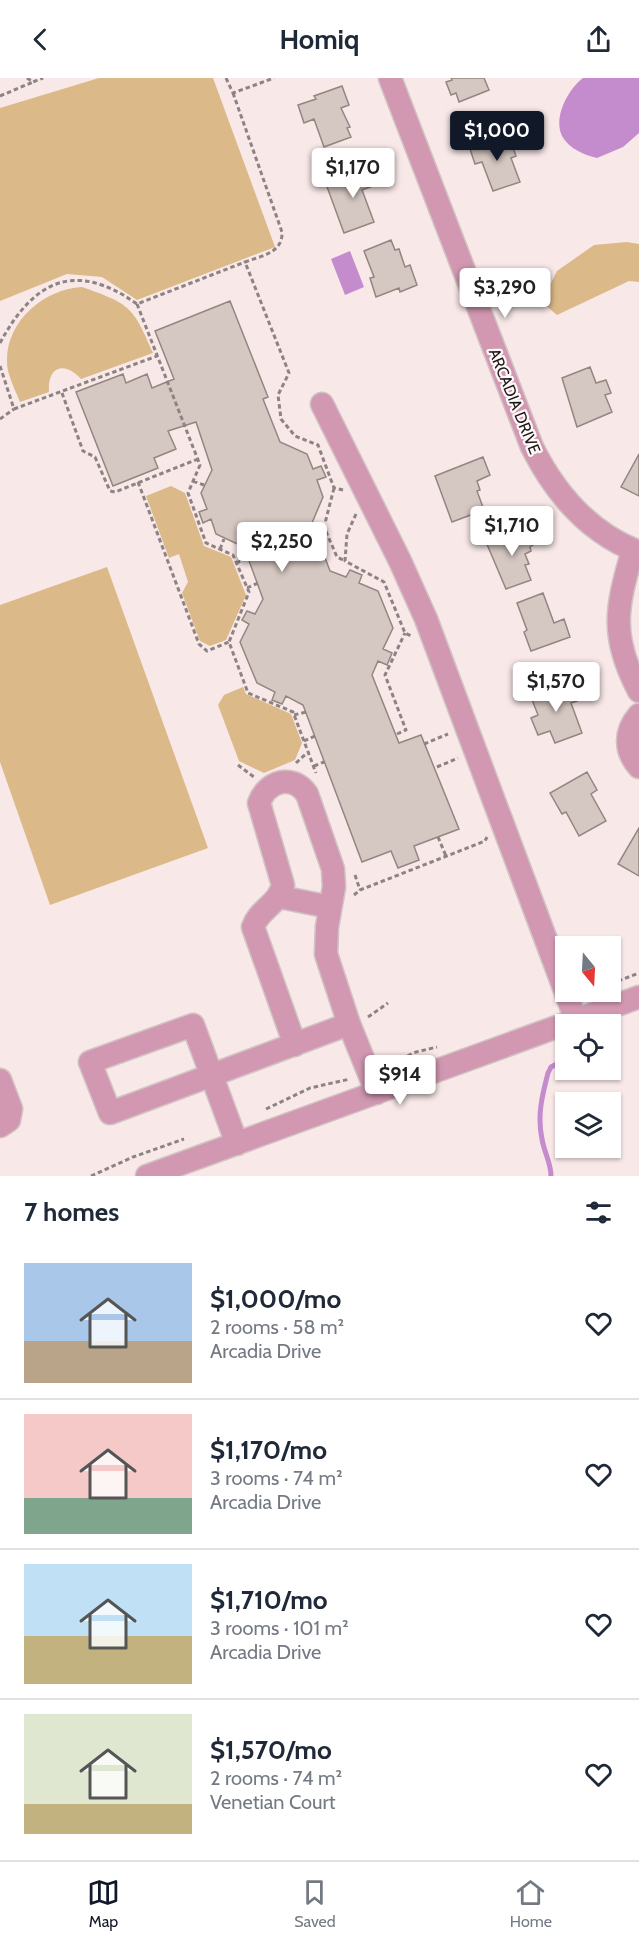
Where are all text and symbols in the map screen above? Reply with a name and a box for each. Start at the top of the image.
icon: back [24,23,57,56]
text: Homiq [279,23,360,56]
icon: share [582,23,615,56]
pin: $1,000 [448,111,546,162]
text: $1,000 [464,118,530,142]
pin: $1,170 [304,148,402,199]
text: $1,170 [326,155,380,179]
pin: $3,290 [456,268,554,319]
text: $3,290 [474,275,536,299]
street label: ARCADIA DRIVE [485,346,544,457]
pin: $1,710 [463,506,561,557]
text: $1,710 [484,513,540,537]
pin: $2,250 [233,522,331,573]
text: $2,250 [251,529,313,553]
pin: $1,570 [507,662,605,713]
text: $1,570 [527,669,585,693]
north arrow [555,936,621,1002]
map controls [555,936,621,1158]
button: locate [555,1014,621,1080]
pin: $914 [364,1055,436,1106]
text: $914 [379,1062,421,1086]
button: layers [555,1092,621,1158]
text: 7 homes [24,1196,119,1228]
icon: filters [582,1196,615,1229]
text: $1,000/mo [210,1283,341,1315]
icon: home [72,1287,144,1359]
icon: heart [582,1307,615,1340]
text: 2 rooms · 58 m² [210,1315,344,1339]
text: Arcadia Drive [210,1339,321,1363]
text: $1,170/mo [210,1434,327,1466]
icon: home [72,1438,144,1510]
icon: heart [582,1458,615,1491]
text: 3 rooms · 74 m² [210,1466,343,1490]
text: Arcadia Drive [210,1490,321,1514]
text: $1,710/mo [210,1584,328,1616]
icon: home [72,1588,144,1660]
icon: heart [582,1608,615,1641]
text: 3 rooms · 101 m² [210,1616,349,1640]
text: Arcadia Drive [210,1640,321,1664]
text: $1,570/mo [210,1734,332,1766]
icon: home [72,1738,144,1810]
icon: heart [582,1758,615,1791]
text: 2 rooms · 74 m² [210,1766,342,1790]
text: Venetian Court [210,1790,336,1814]
tab: Map [87,1876,120,1931]
tab: Saved [294,1876,336,1931]
tab: Home [510,1876,552,1931]

